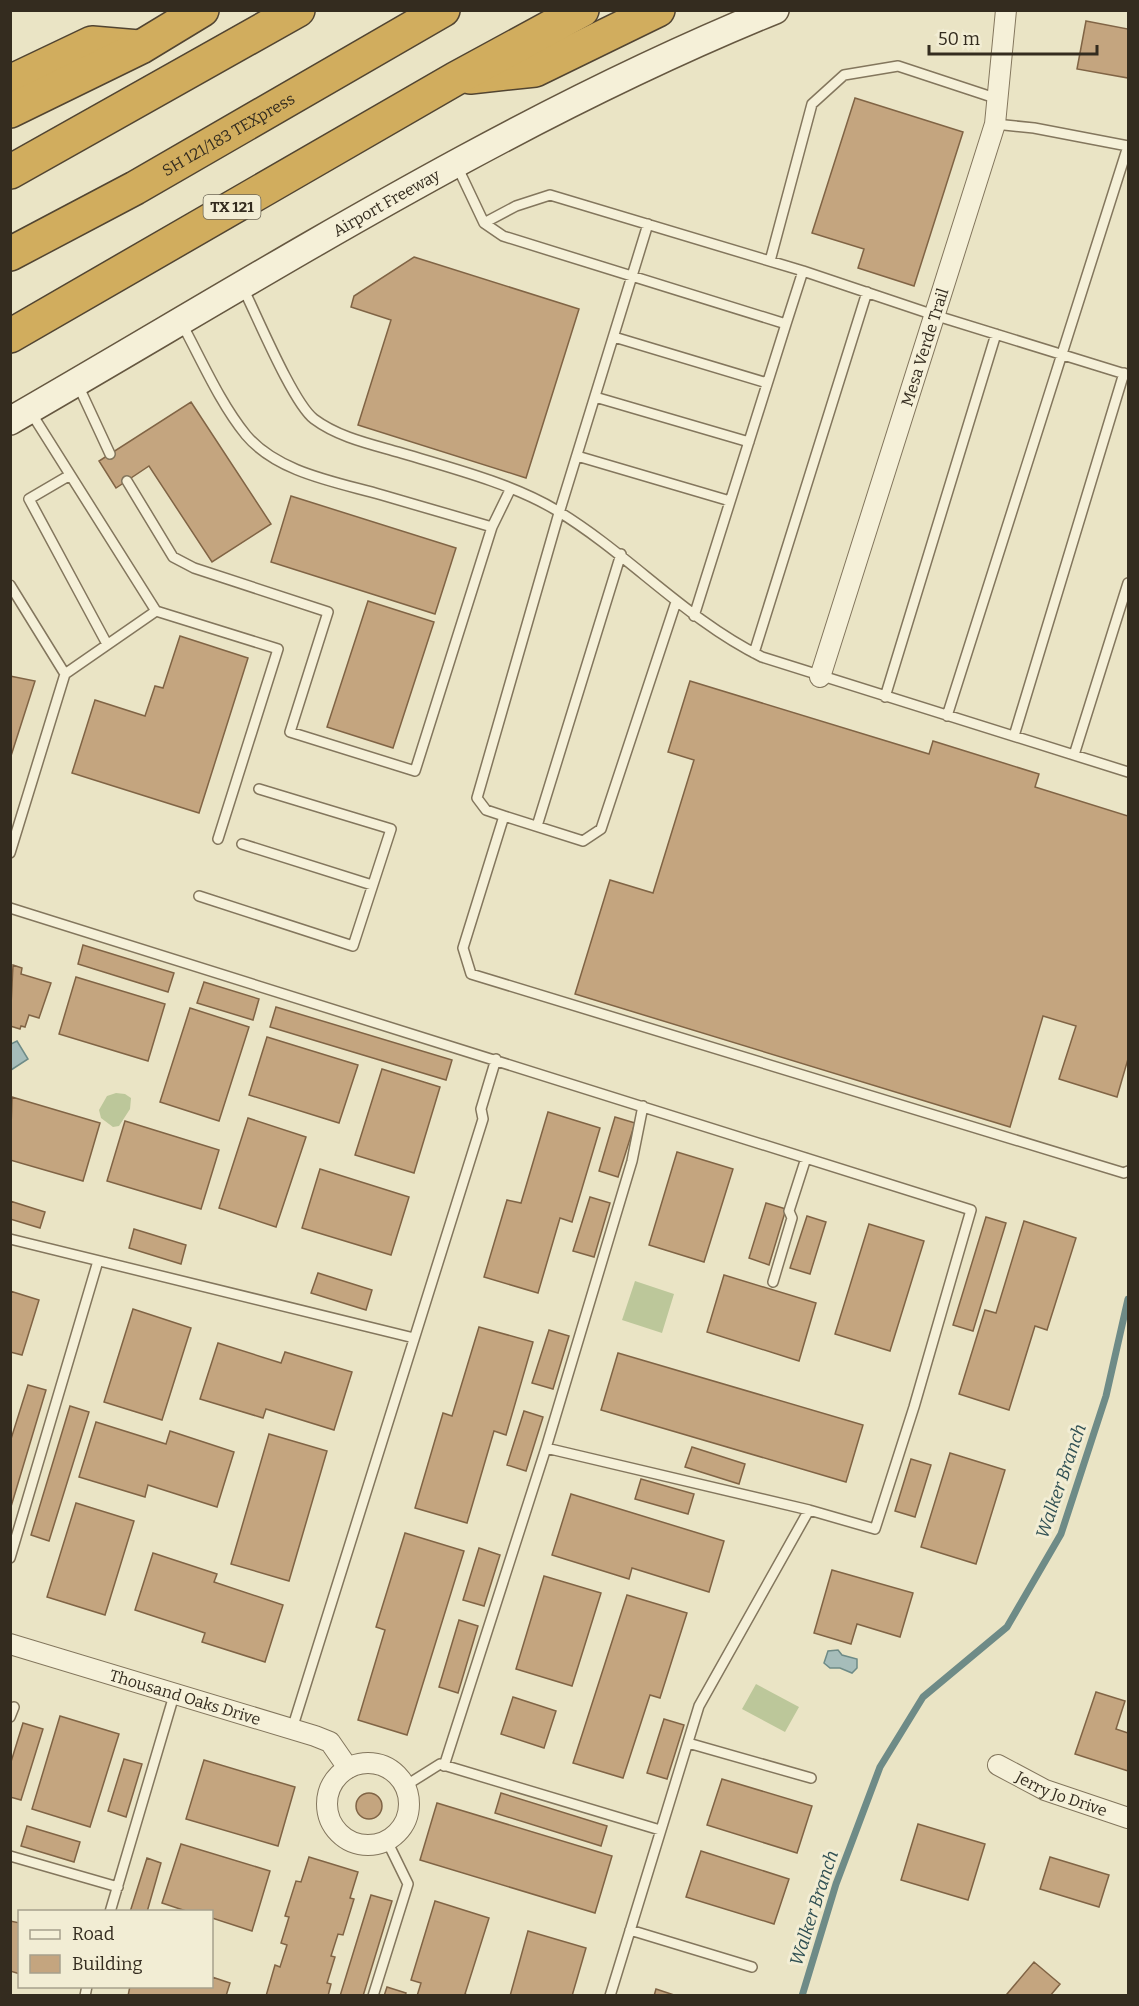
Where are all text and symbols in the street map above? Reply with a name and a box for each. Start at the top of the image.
scale bar [929,18,1097,56]
text: 50 m [938,28,980,50]
street label: SH 121/183 TEXpress [159,88,298,180]
street label: Airport Freeway [329,165,443,240]
road number: TX 121 [204,195,260,219]
street label: Mesa Verde Trail [897,285,952,409]
water label: Walker Branch [1031,1421,1091,1541]
street label: Thousand Oaks Drive [107,1665,263,1729]
street label: Jerry Jo Drive [1012,1766,1110,1820]
water label: Walker Branch [785,1848,843,1968]
legend [18,1910,213,1988]
text: Road [72,1923,115,1945]
text: Building [72,1953,143,1975]

